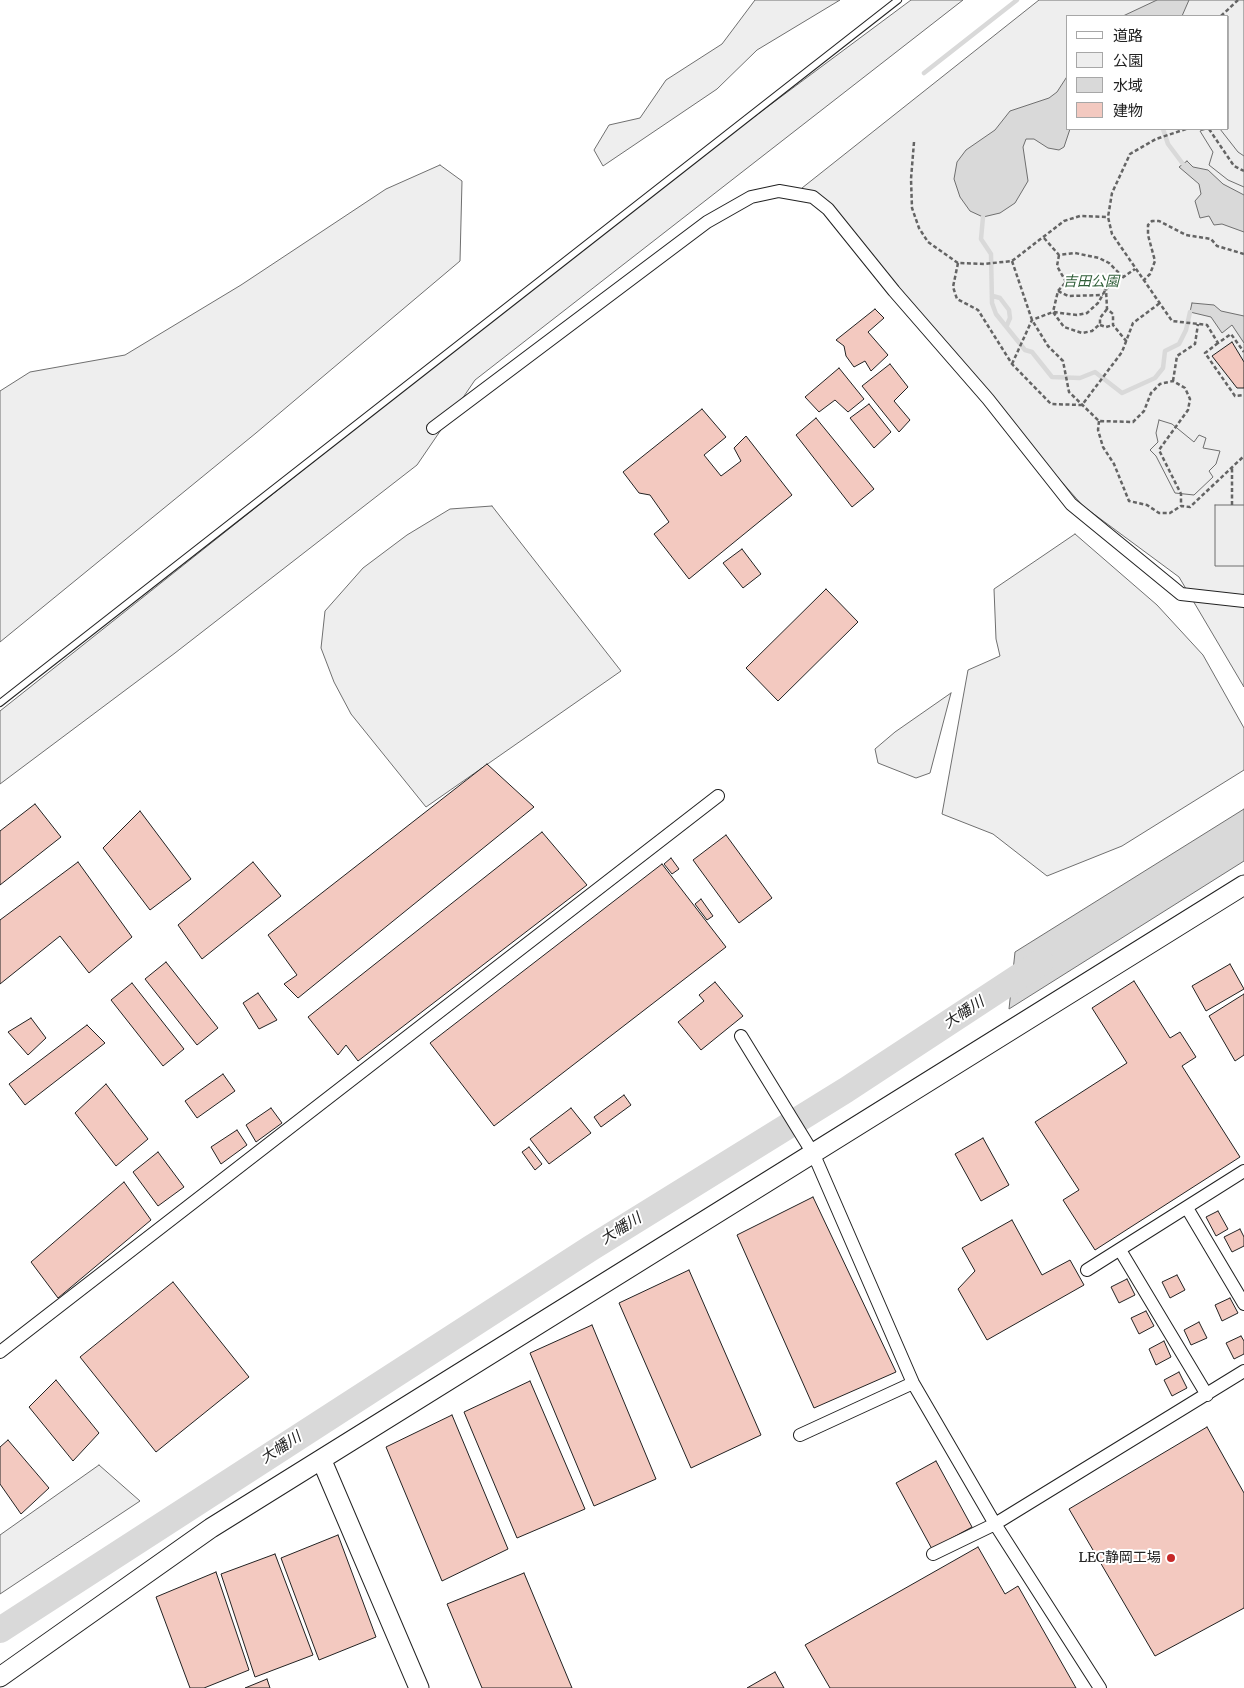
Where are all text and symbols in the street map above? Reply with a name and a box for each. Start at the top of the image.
legend [1066,15,1229,130]
text: 道路 [1113,26,1143,45]
text: 公園 [1113,51,1143,70]
text: 水域 [1113,76,1143,95]
text: 建物 [1113,101,1143,120]
park label: 吉田公園 [1063,274,1119,290]
water label: 大幡川 [940,993,988,1033]
water label: 大幡川 [597,1209,645,1249]
water label: 大幡川 [257,1428,305,1468]
place label: LEC静岡工場 [1078,1550,1161,1566]
marker: LEC静岡工場 [1165,1552,1177,1564]

